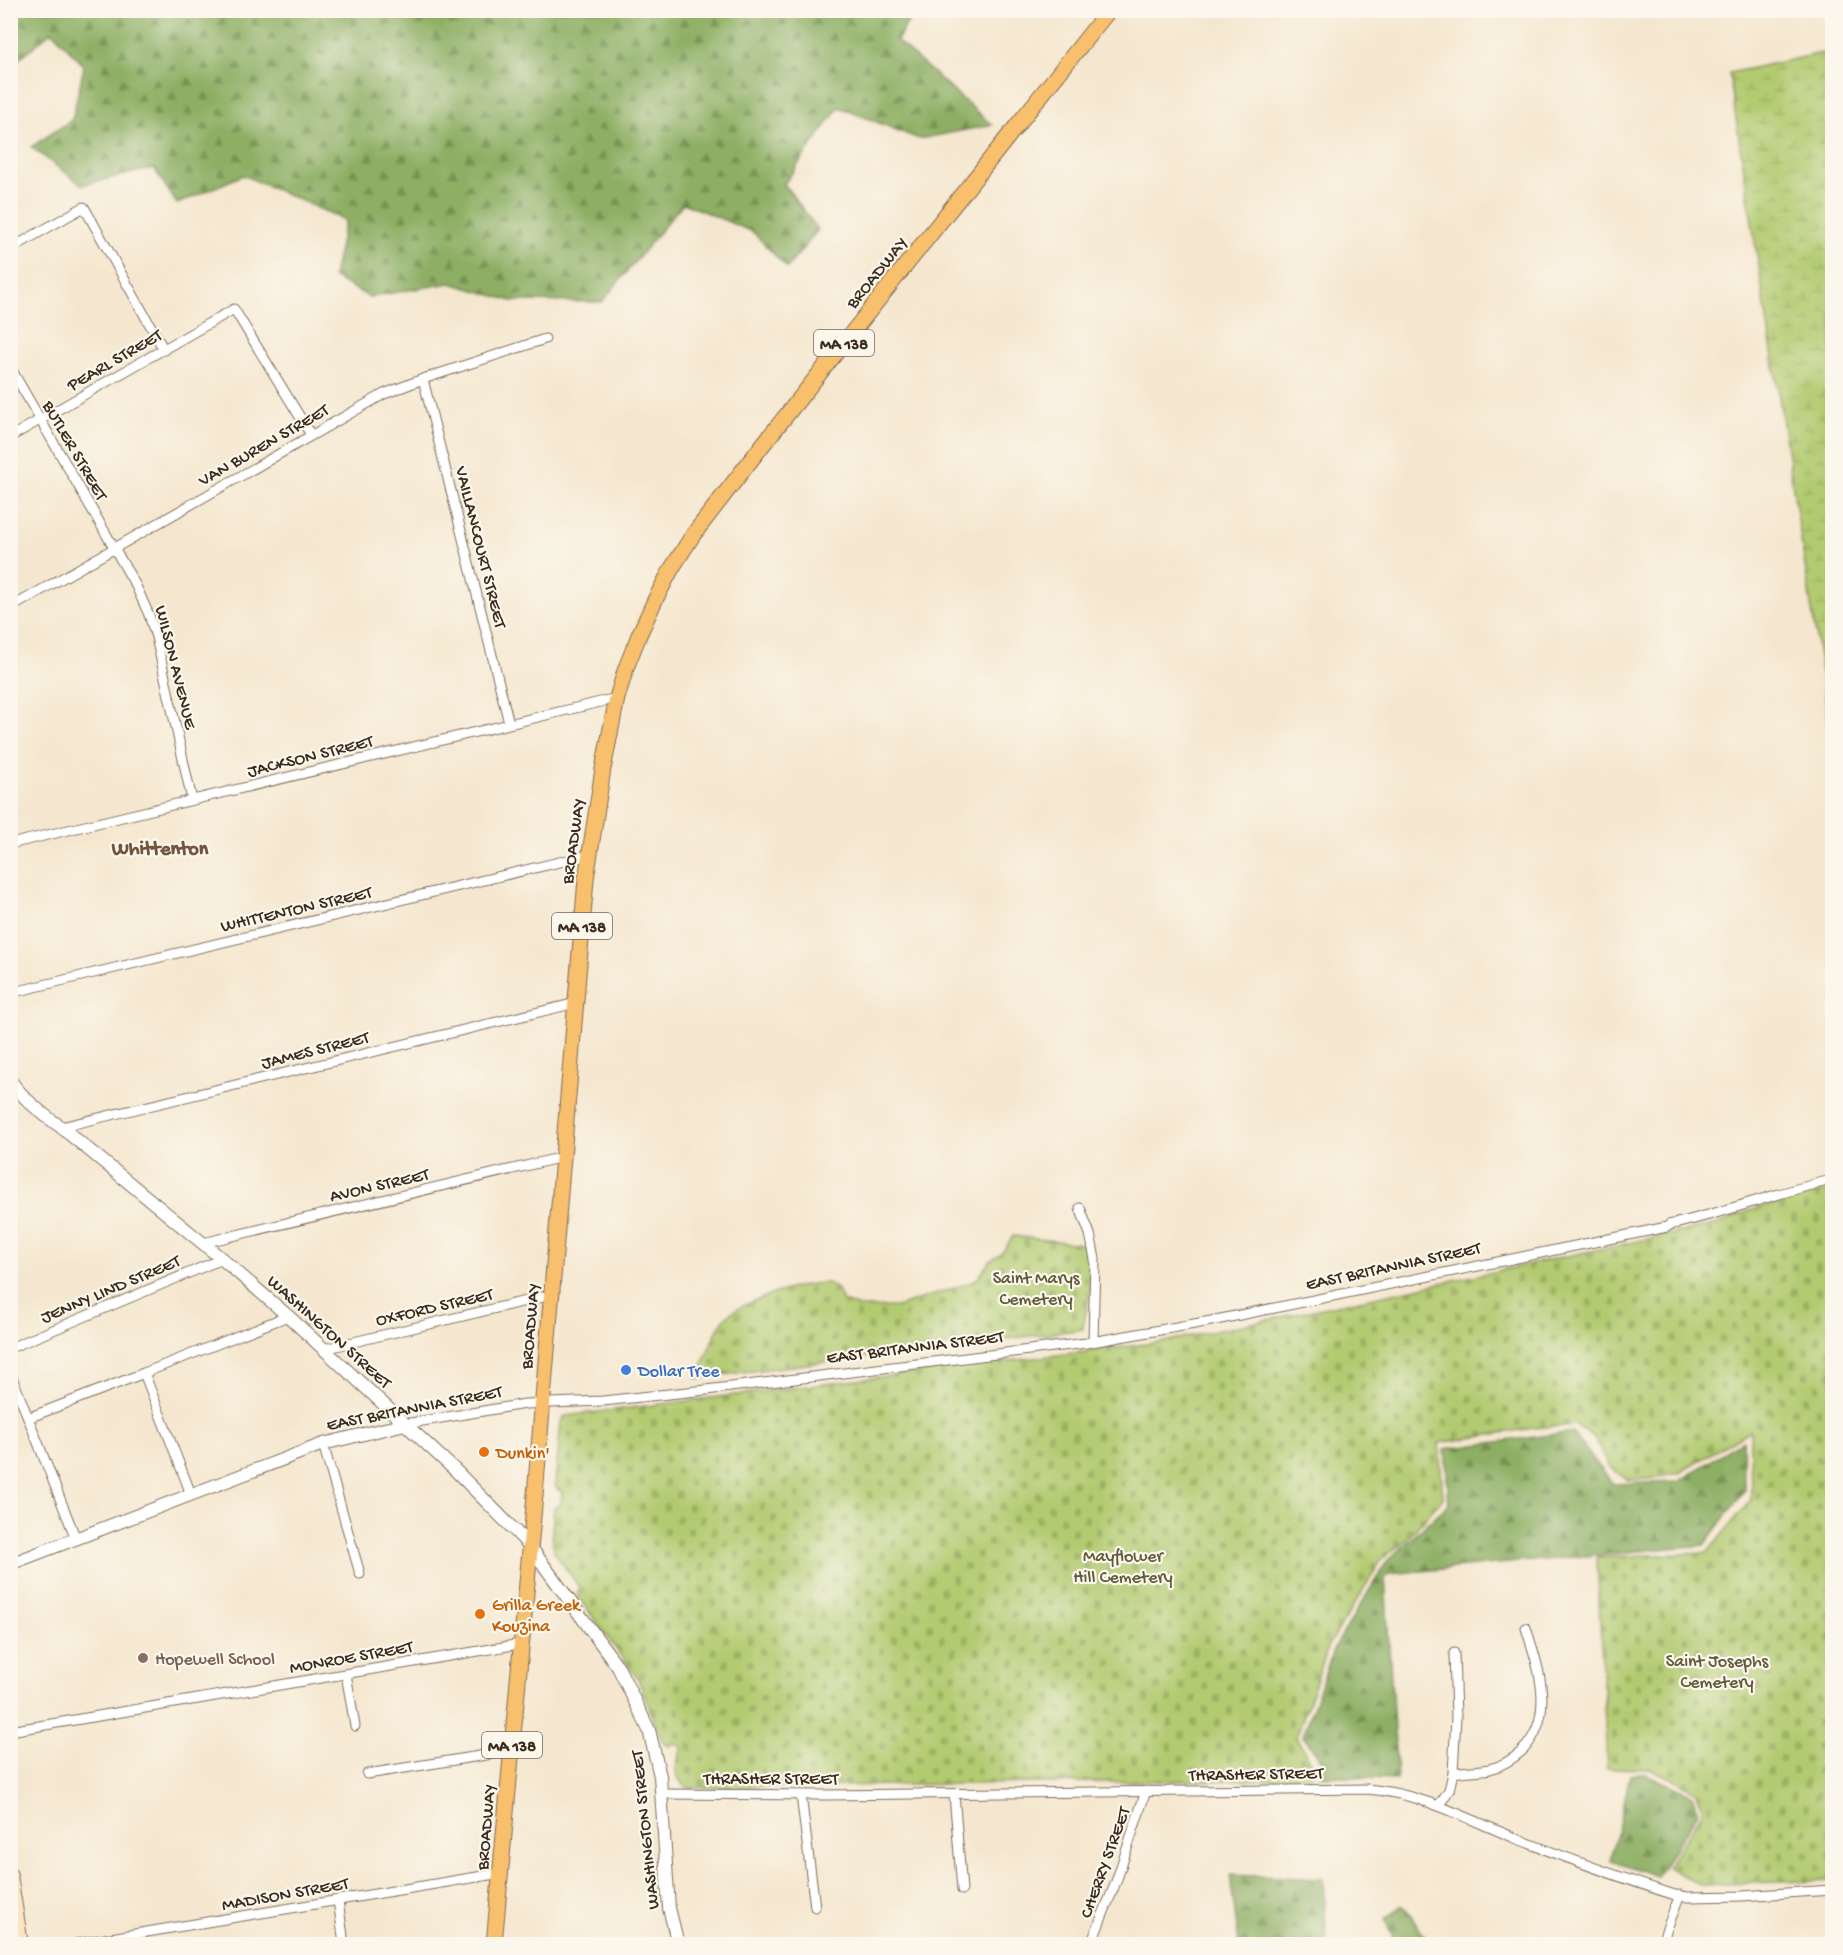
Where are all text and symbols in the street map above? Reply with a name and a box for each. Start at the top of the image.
street label: BROADWAY [842,234,913,314]
street label: PEARL STREET [63,325,167,397]
road number: MA 138 [814,330,874,356]
street label: BUTLER STREET [36,397,111,506]
street label: VAN BUREN STREET [195,400,334,492]
street label: VAILLANCOURT STREET [449,463,510,632]
street label: WILSON AVENUE [149,604,200,732]
street label: JACKSON STREET [245,731,377,783]
street label: BROADWAY [558,797,591,886]
district label: Whittenton [111,839,209,862]
street label: WHITTENTON STREET [219,883,375,938]
road number: MA 138 [552,913,612,939]
street label: JAMES STREET [259,1028,373,1075]
street label: AVON STREET [328,1165,432,1208]
street label: EAST BRITANNIA STREET [1304,1238,1484,1296]
street label: JENNY LIND STREET [38,1251,185,1329]
park label: Saint Marys Cemetery [993,1269,1081,1311]
street label: WASHINGTON STREET [262,1272,396,1395]
street label: BROADWAY [517,1282,546,1371]
street label: OXFORD STREET [374,1284,496,1332]
street label: EAST BRITANNIA STREET [825,1327,1006,1370]
place label: Dollar Tree [637,1362,720,1383]
marker: Dollar Tree [619,1363,633,1377]
street label: EAST BRITANNIA STREET [325,1382,505,1437]
place label: Dunkin' [495,1444,550,1465]
marker: Dunkin' [477,1445,491,1459]
park label: Mayflower Hill Cemetery [1073,1547,1173,1589]
place label: Grilla Greek Kouzina [492,1596,582,1638]
marker: Grilla Greek Kouzina [473,1607,487,1621]
street label: MONROE STREET [288,1637,416,1680]
place label: Hopewell School [155,1650,275,1671]
marker: Hopewell School [136,1651,150,1665]
park label: Saint Josephs Cemetery [1666,1652,1770,1694]
road number: MA 138 [482,1732,542,1758]
street label: WASHINGTON STREET [628,1748,665,1910]
street label: THRASHER STREET [1187,1764,1325,1787]
street label: THRASHER STREET [703,1770,839,1791]
street label: BROADWAY [473,1783,502,1872]
street label: CHERRY STREET [1077,1803,1137,1921]
street label: MADISON STREET [220,1874,352,1917]

